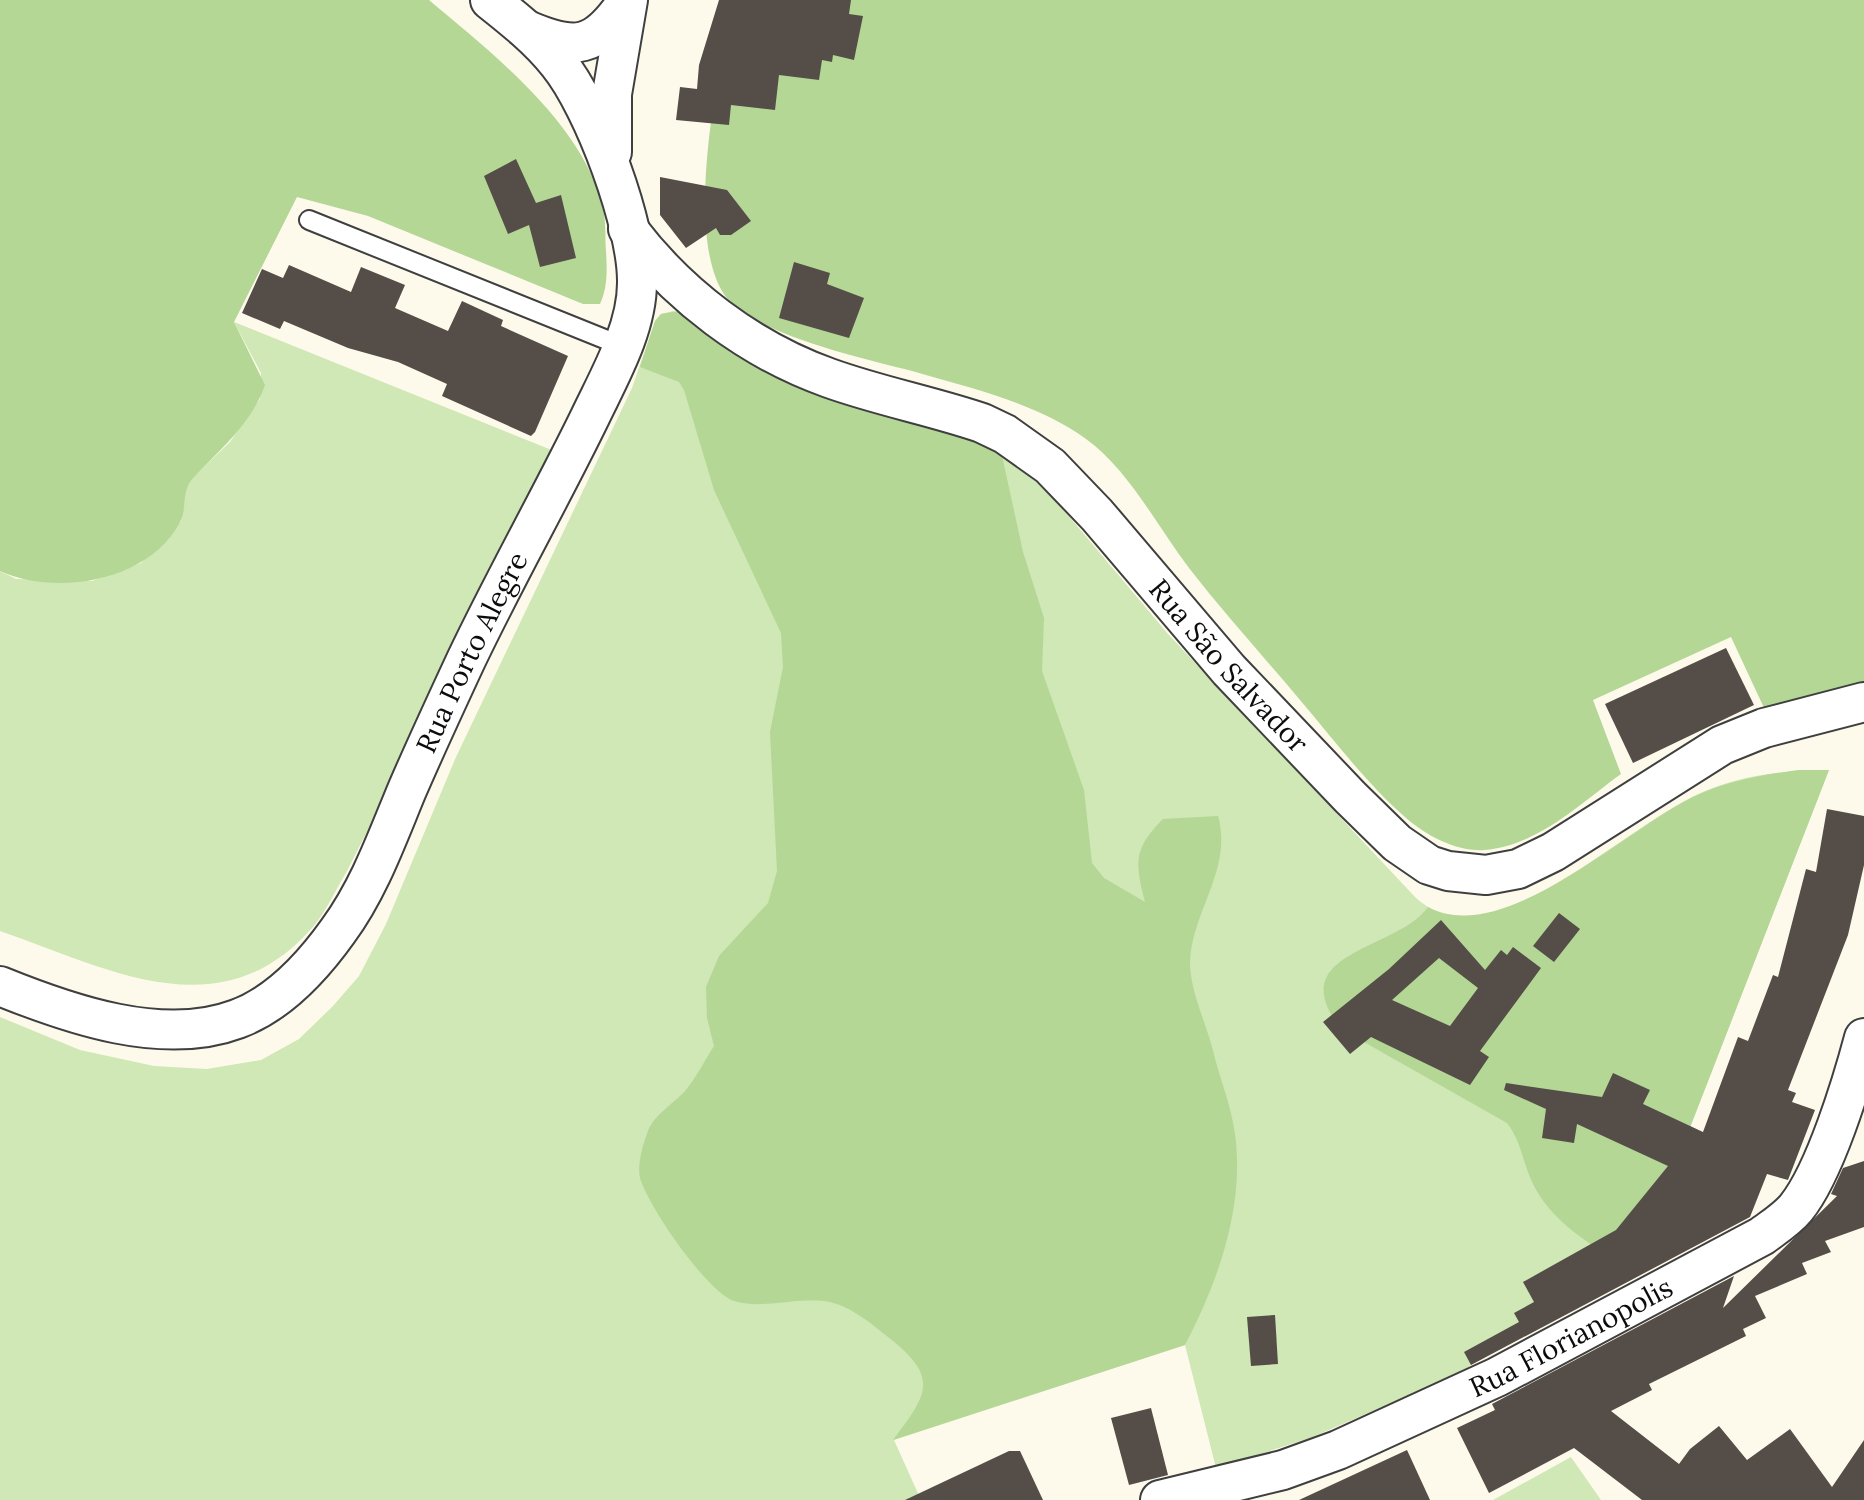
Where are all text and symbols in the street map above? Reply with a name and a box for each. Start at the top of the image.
street label: Rua Porto Alegre [408,546,536,758]
street label: Rua São Salvador [1141,571,1316,760]
street label: Rua Florianopolis [1464,1269,1679,1405]

